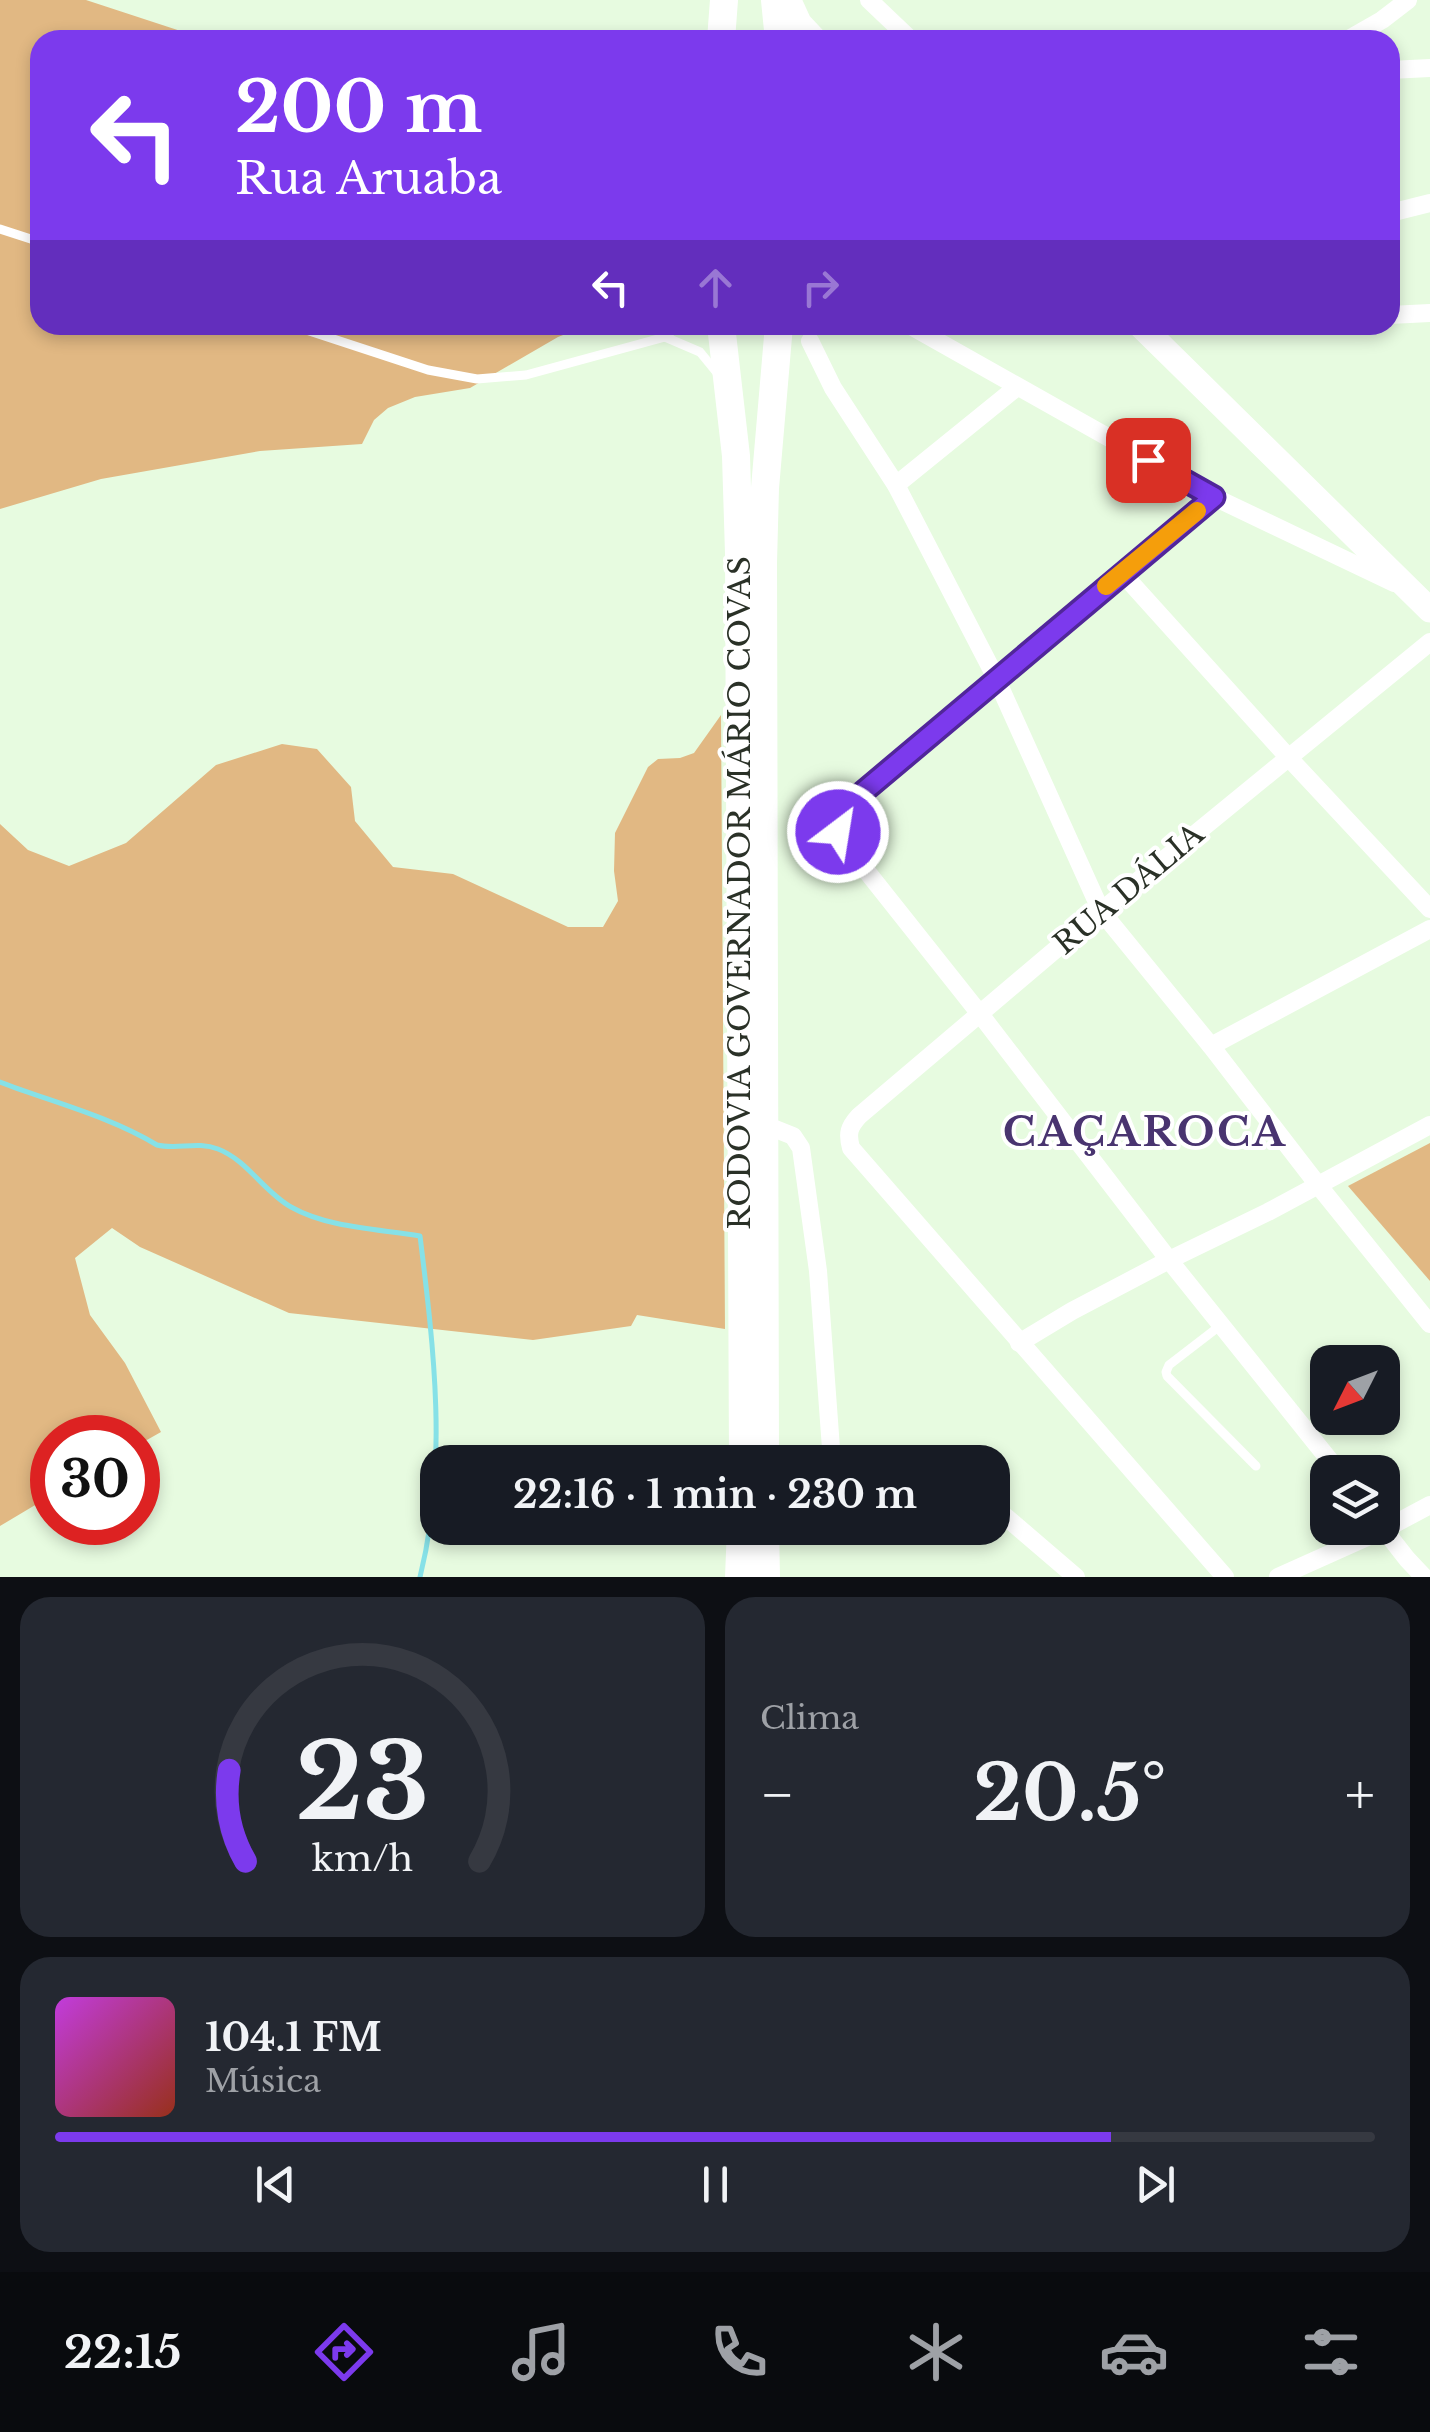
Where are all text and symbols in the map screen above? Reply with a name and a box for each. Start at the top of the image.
text: 200 m [235,64,482,151]
icon: left [70,70,200,200]
text: Rua Aruaba [235,150,502,206]
icon: left [583,260,638,315]
icon: ahead [688,260,743,315]
icon: right [793,260,848,315]
pin [1106,418,1191,503]
icon: arrive [1121,433,1176,488]
street label: RODOVIA GOVERNADOR MÁRIO COVAS [721,556,758,1230]
position arrow [786,780,890,884]
street label: RUA DÁLIA [1046,815,1212,962]
district label: CAÇAROCA [1003,1107,1287,1157]
north arrow [1310,1345,1400,1435]
map controls [1310,1345,1400,1545]
speed limit sign: 30 [30,1415,160,1545]
button: layers [1310,1455,1400,1545]
text: 22:16 · 1 min · 230 m [513,1471,917,1518]
text: Clima [760,1698,859,1738]
text: 23 [296,1718,429,1847]
text: 20.5° [973,1747,1166,1840]
text: − [760,1761,795,1829]
text: + [1345,1761,1375,1829]
text: km/h [312,1836,413,1881]
text: 104.1 FM [205,2014,382,2061]
text: Música [205,2061,321,2101]
icon: previous [248,2157,303,2212]
icon: pause [688,2157,743,2212]
icon: next [1128,2157,1183,2212]
icon: directions [309,2317,379,2387]
icon: music [506,2317,576,2387]
icon: phone [704,2317,774,2387]
icon: climate [901,2317,971,2387]
icon: car [1099,2317,1169,2387]
icon: filters [1296,2317,1366,2387]
text: 22:15 [64,2324,181,2380]

